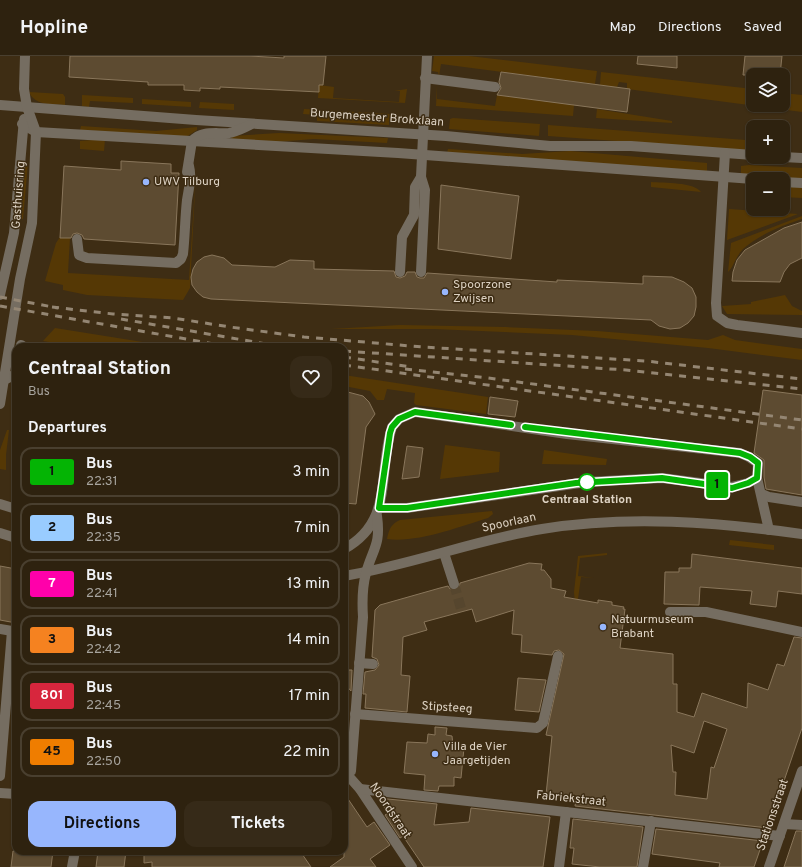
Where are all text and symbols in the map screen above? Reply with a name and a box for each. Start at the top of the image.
text: Hopline [20,16,88,40]
text: Map [610,19,636,36]
text: Directions [658,19,722,36]
text: Saved [744,19,782,36]
map controls [746,68,790,216]
button: layers [746,68,790,112]
street label: Burgemeester Brokxlaan [309,105,445,131]
button: + [746,120,790,164]
street label: Gasthuisring [9,161,29,229]
button: − [746,172,790,216]
place label: UWV Tilburg [154,174,220,190]
marker: UWV Tilburg [141,177,151,187]
place label: Spoorzone Zwijsen [453,277,511,307]
marker: Spoorzone Zwijsen [440,287,450,297]
button: heart [290,356,332,398]
text: Centraal Station [28,357,171,381]
text: Bus [28,384,50,400]
text: Departures [28,419,107,438]
text: Bus [86,455,113,474]
text: 1 [49,463,55,480]
text: 3 min [292,463,330,482]
line badge: 1 [704,472,730,498]
marker: Centraal Station [578,473,596,491]
text: 22:31 [86,474,118,490]
text: 1 [714,476,720,493]
place label: Centraal Station [542,492,632,508]
street label: Spoorlaan [480,509,538,537]
text: Bus [86,511,113,530]
text: 2 [48,519,56,536]
text: 7 min [294,519,330,538]
text: 22:35 [86,530,121,546]
text: Bus [86,567,113,586]
text: 7 [48,575,56,592]
text: 13 min [287,575,330,594]
text: 22:41 [86,586,118,602]
place label: Natuurmuseum Brabant [611,612,694,642]
marker: Natuurmuseum Brabant [598,622,608,632]
text: Bus [86,623,113,642]
text: 3 [48,631,56,648]
text: 14 min [287,631,330,650]
text: 22:42 [86,642,121,658]
text: Bus [86,679,113,698]
text: 801 [40,687,64,704]
text: 17 min [289,687,330,706]
text: 22:45 [86,698,121,714]
street label: Stipsteeg [421,698,473,718]
text: Bus [86,735,113,754]
place label: Villa de Vier Jaargetijden [443,739,511,769]
text: 45 [43,743,61,760]
text: 22 min [283,743,330,762]
marker: Villa de Vier Jaargetijden [430,749,440,759]
text: 22:50 [86,754,121,770]
street label: Stationsstraat [753,777,793,853]
street label: Noordstraat [365,780,415,842]
street label: Fabriekstraat [535,787,607,811]
button: Directions [28,801,176,847]
button: Tickets [184,801,332,847]

